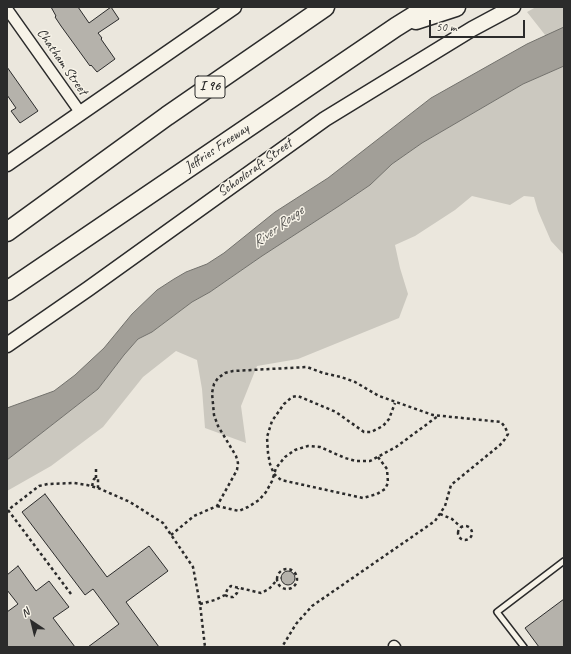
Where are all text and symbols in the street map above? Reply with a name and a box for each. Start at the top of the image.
scale bar [431,12,527,38]
text: 50 m [436,19,456,35]
street label: Chatham Street [33,25,91,99]
road number: I 96 [195,76,225,98]
street label: Jeffries Freeway [182,120,252,176]
street label: Schoolcraft Street [215,135,295,201]
water label: River Rouge [249,202,307,252]
north arrow [12,602,52,642]
text: N [18,604,32,620]

